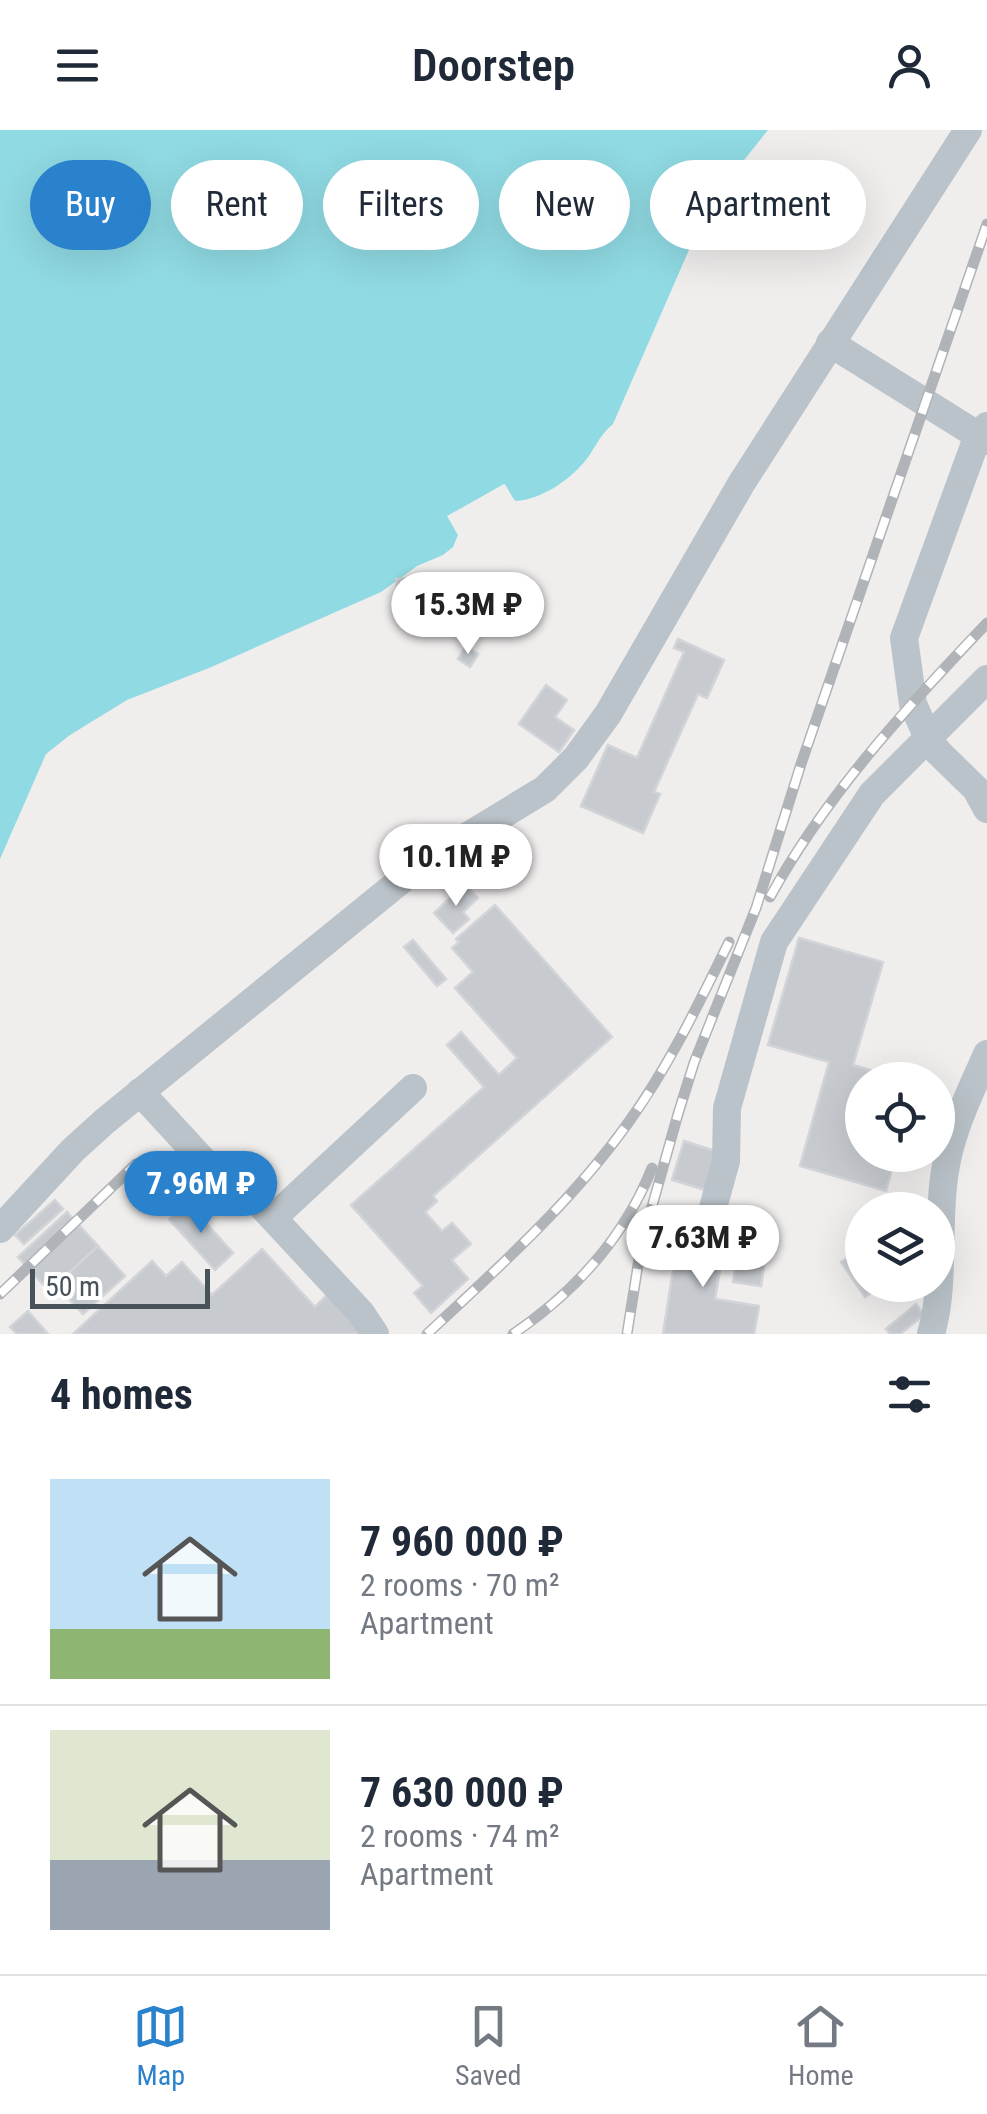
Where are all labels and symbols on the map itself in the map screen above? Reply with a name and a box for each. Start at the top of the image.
pin: 15.3M ₽ [376,572,560,657]
pin: 10.1M ₽ [364,824,548,909]
pin: 7.96M ₽ [109,1151,293,1236]
pin: 7.63M ₽ [611,1205,795,1290]
scale bar [30,1264,210,1308]

